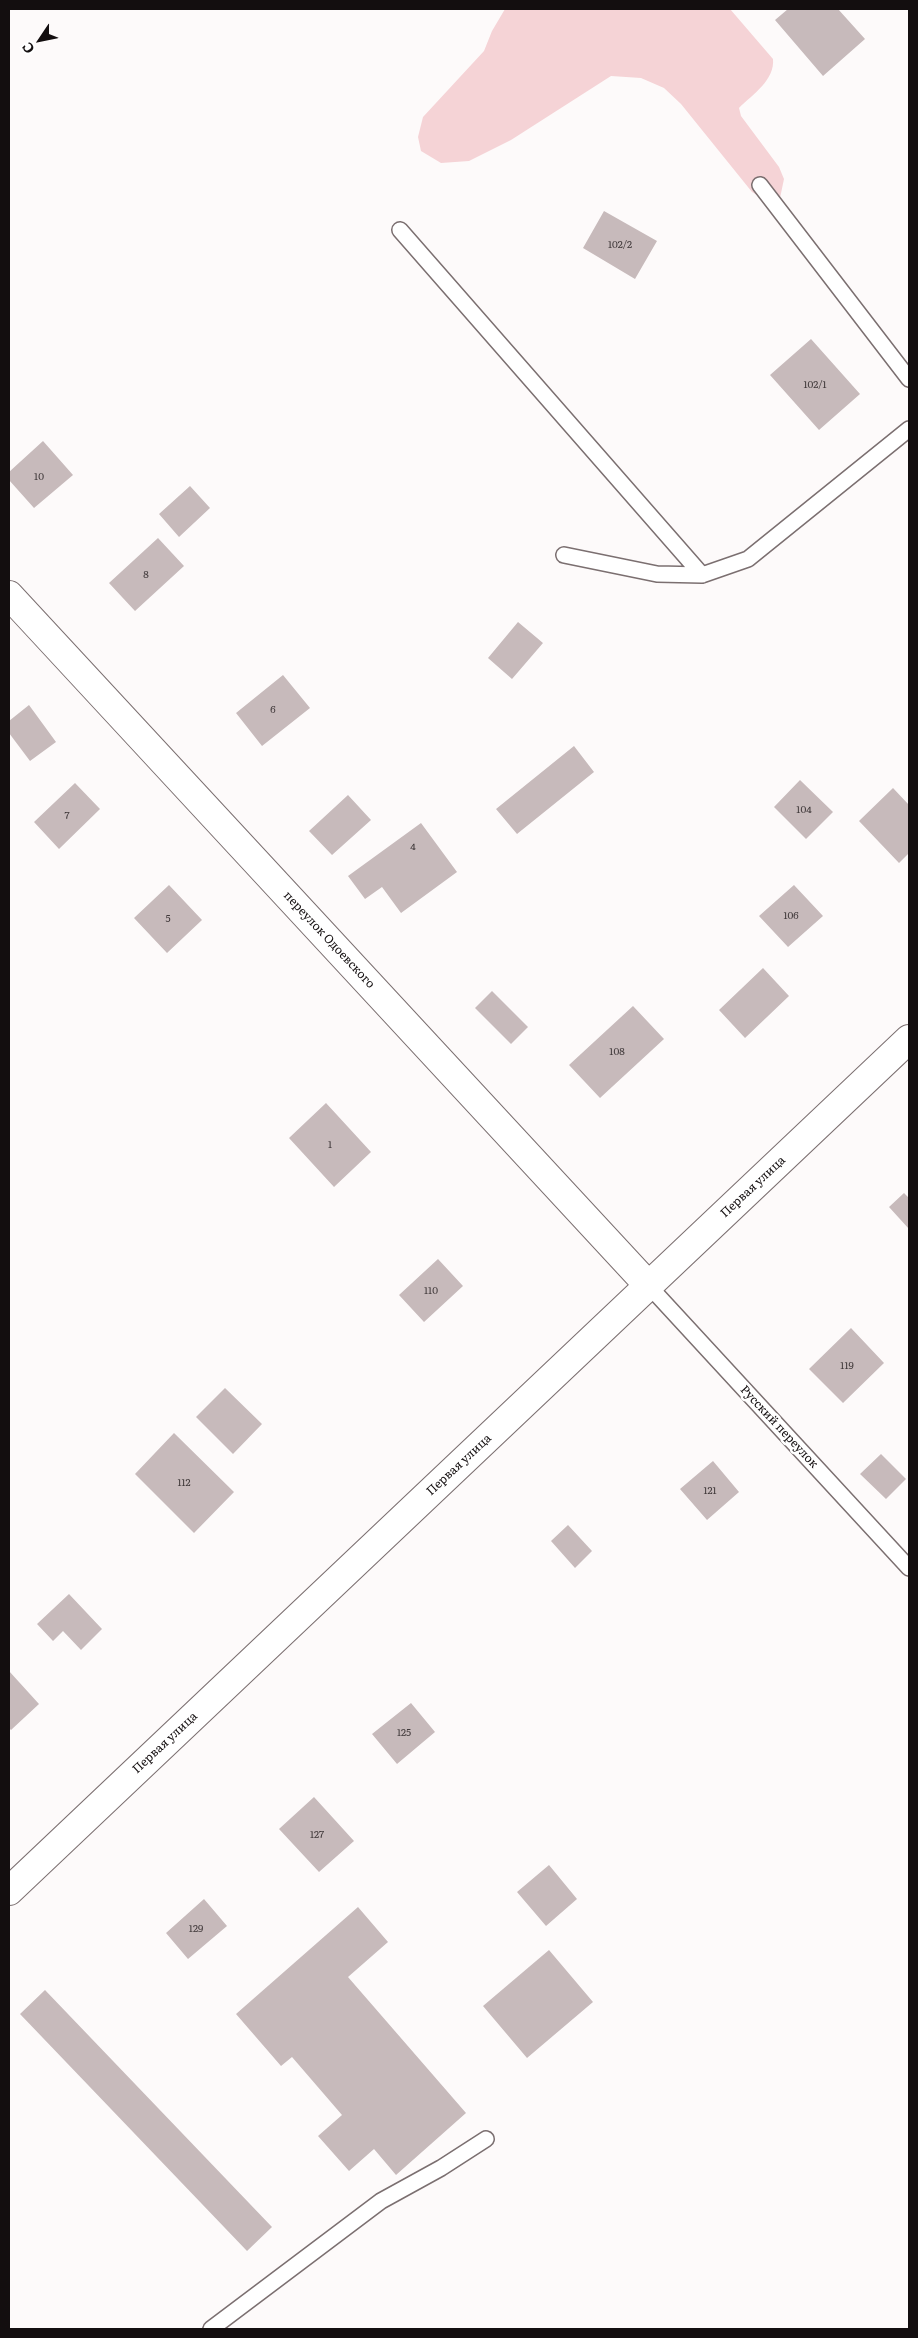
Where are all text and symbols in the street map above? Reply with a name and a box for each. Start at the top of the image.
north arrow [15,15,65,65]
text: С [16,39,39,58]
house number: 102/2 [608,239,632,251]
house number: 102/1 [803,379,827,391]
house number: 10 [34,471,44,483]
house number: 8 [143,569,149,581]
house number: 6 [270,704,276,716]
house number: 104 [796,804,812,816]
house number: 7 [64,810,70,822]
house number: 4 [410,841,416,853]
street label: переулок Одоевского [280,888,378,992]
house number: 106 [783,910,799,922]
house number: 5 [165,913,171,925]
house number: 108 [609,1046,625,1058]
house number: 1 [328,1139,332,1151]
street label: Первая улица [718,1153,788,1221]
house number: 110 [424,1285,438,1297]
house number: 119 [840,1360,854,1372]
street label: Русский переулок [737,1383,821,1471]
street label: Первая улица [424,1431,494,1499]
house number: 112 [177,1477,191,1489]
house number: 121 [703,1485,717,1497]
street label: Первая улица [130,1709,200,1777]
house number: 125 [397,1727,411,1739]
house number: 127 [310,1829,324,1841]
house number: 129 [189,1923,203,1935]

